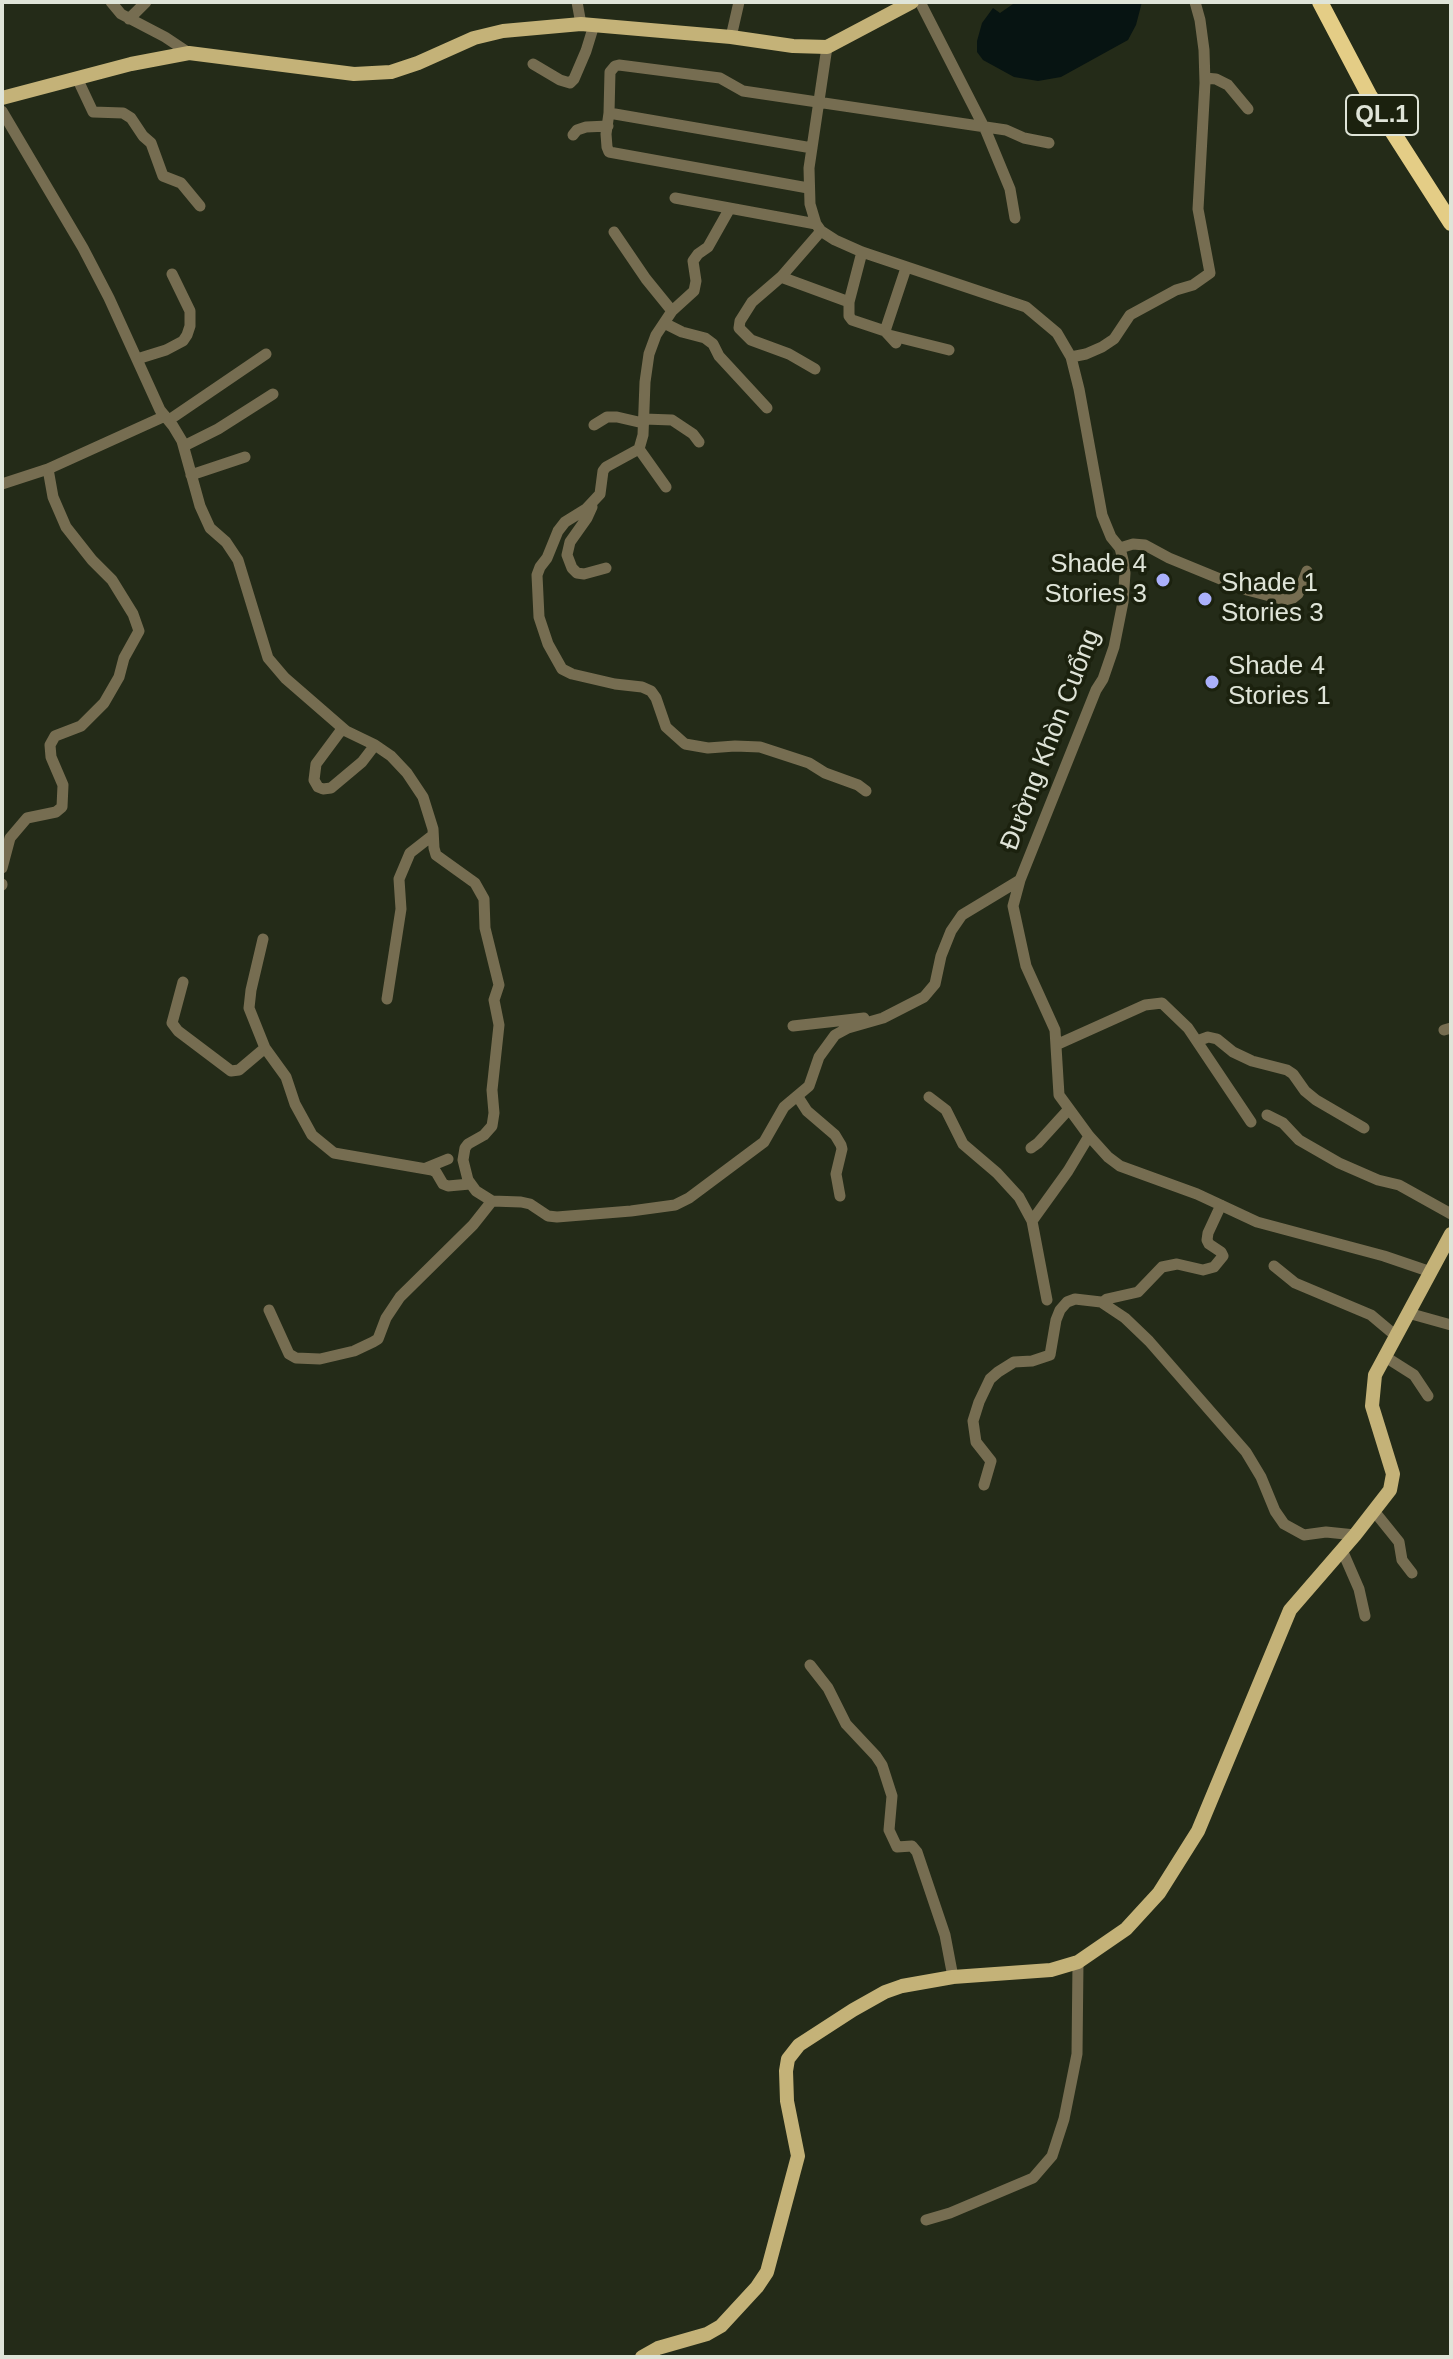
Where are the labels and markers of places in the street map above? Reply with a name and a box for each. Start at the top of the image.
place label: Shade 4 Stories 3 [1044,549,1147,610]
place label: Shade 1 Stories 3 [1221,568,1324,630]
marker: Shade 4 Stories 3 [1154,571,1172,589]
marker: Shade 1 Stories 3 [1196,590,1214,608]
place label: Shade 4 Stories 1 [1228,651,1331,712]
marker: Shade 4 Stories 1 [1203,673,1221,691]

